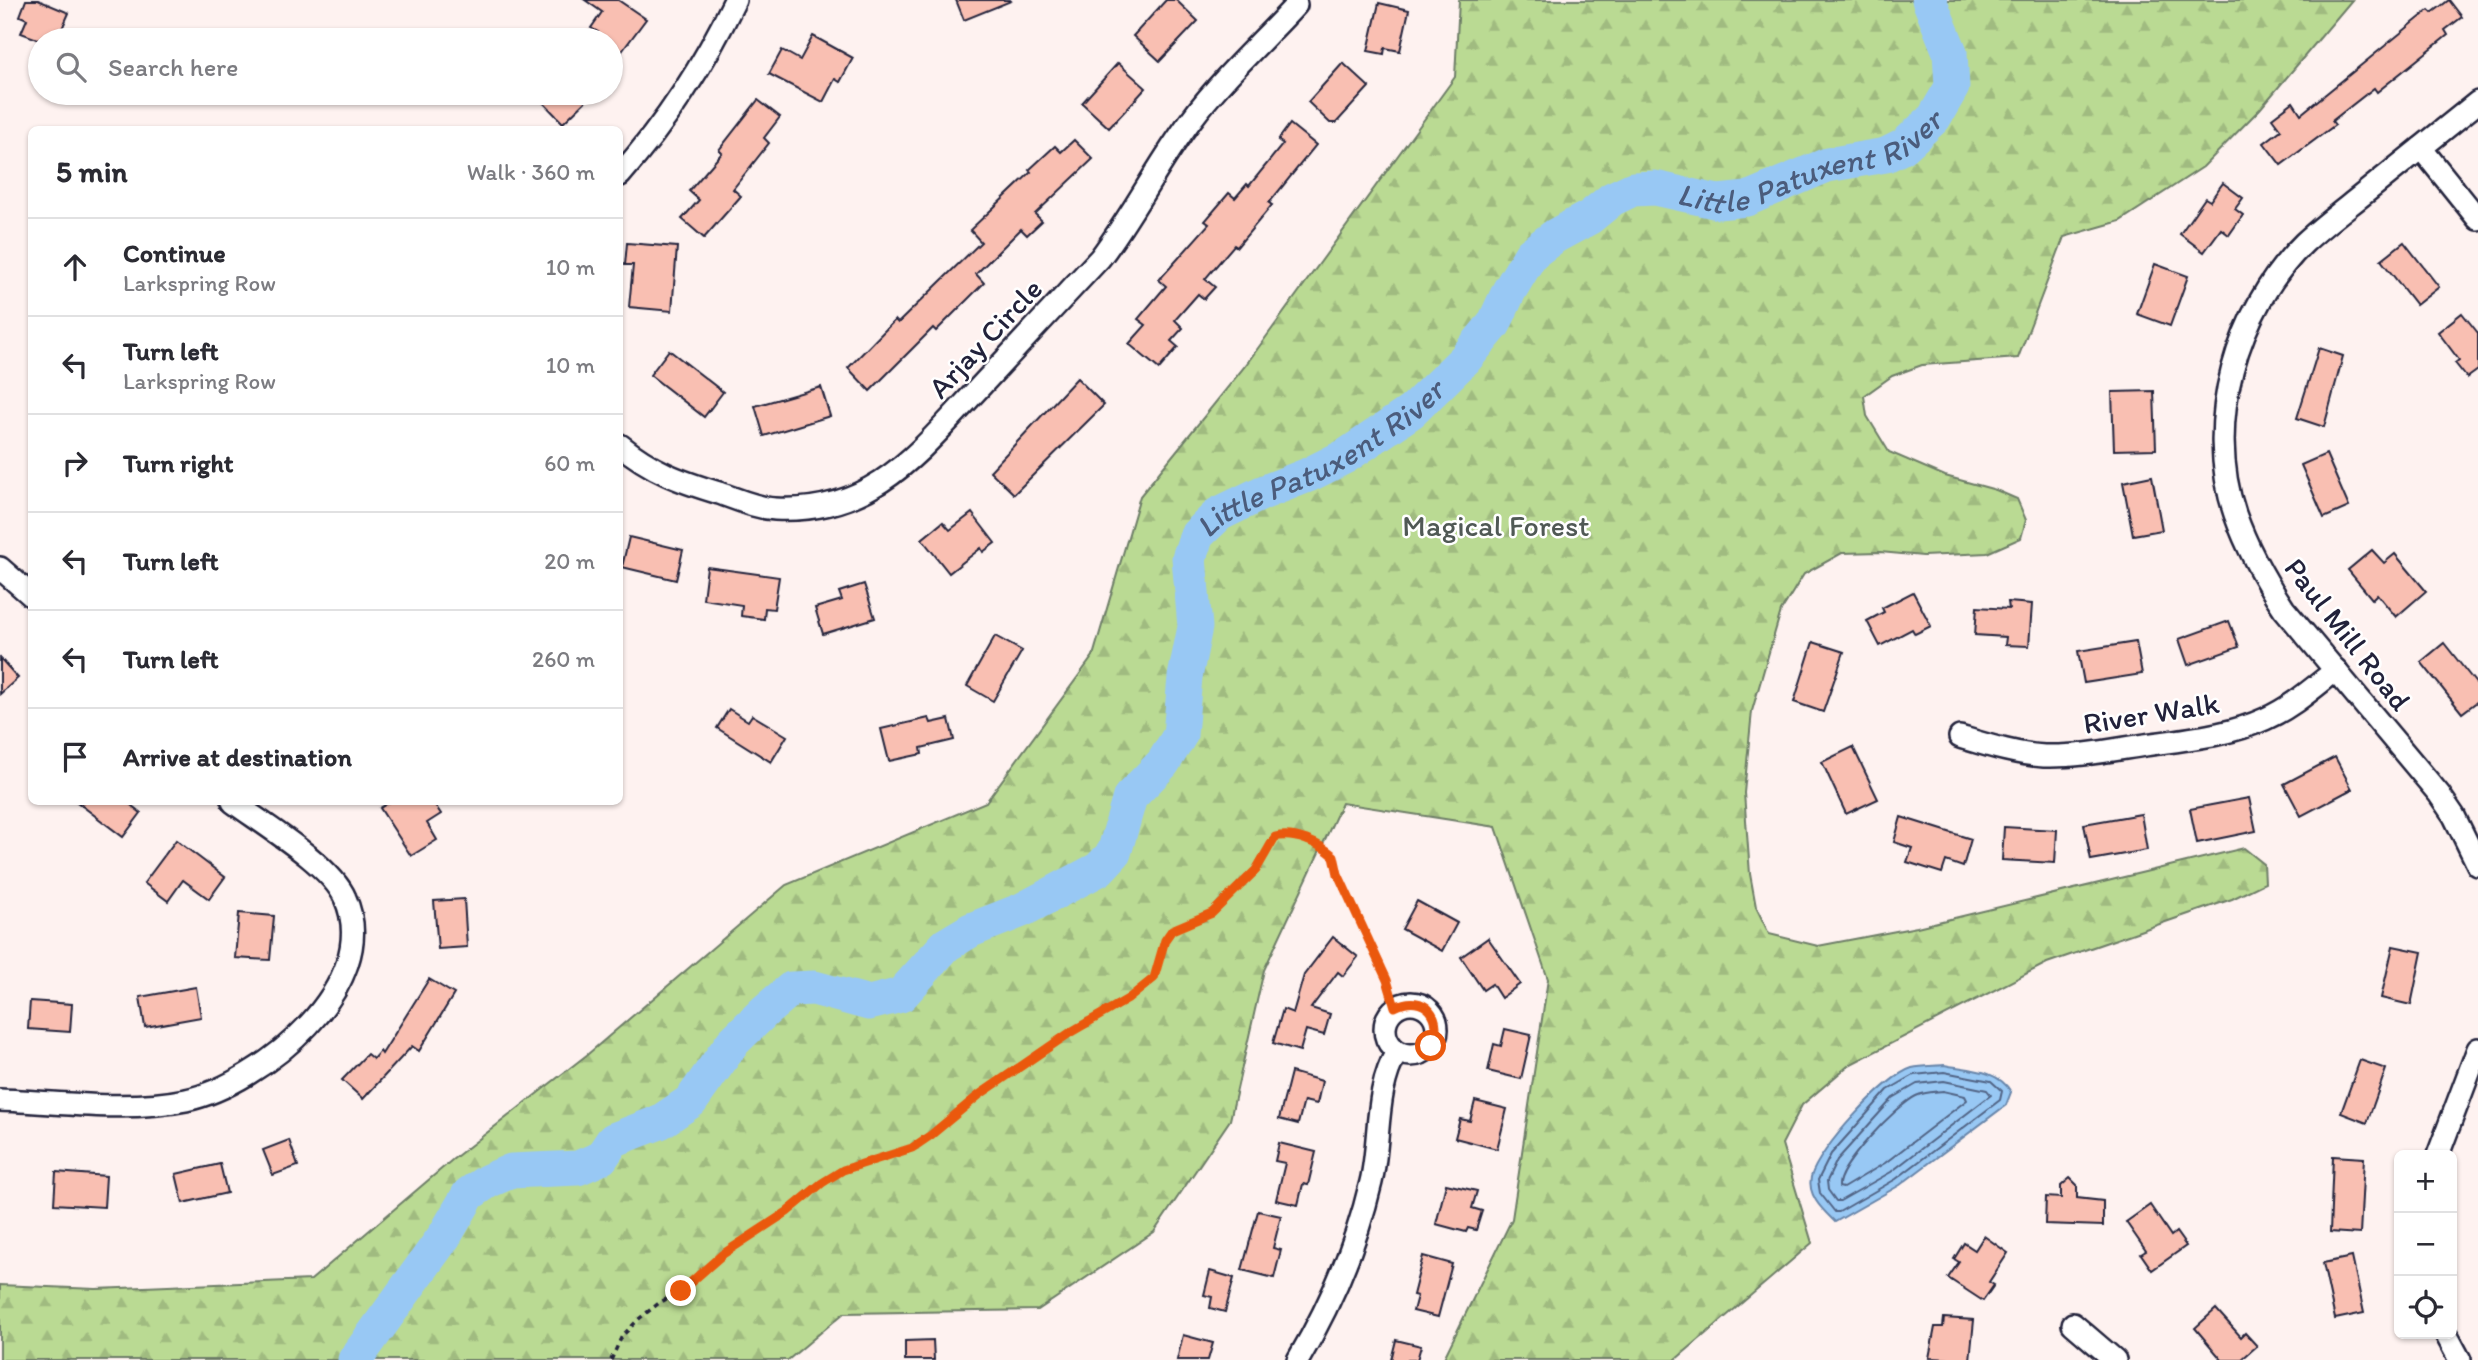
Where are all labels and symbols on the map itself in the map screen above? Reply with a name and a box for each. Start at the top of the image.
water label: Little Patuxent River [1674,99,1952,223]
street label: Arjay Circle [920,270,1050,406]
water label: Little Patuxent River [1188,369,1454,545]
park label: Magical Forest [1402,507,1590,544]
street label: Paul Mill Road [2277,550,2420,718]
street label: River Walk [2080,684,2222,742]
route start [1415,1030,1446,1061]
route end [665,1275,696,1306]

